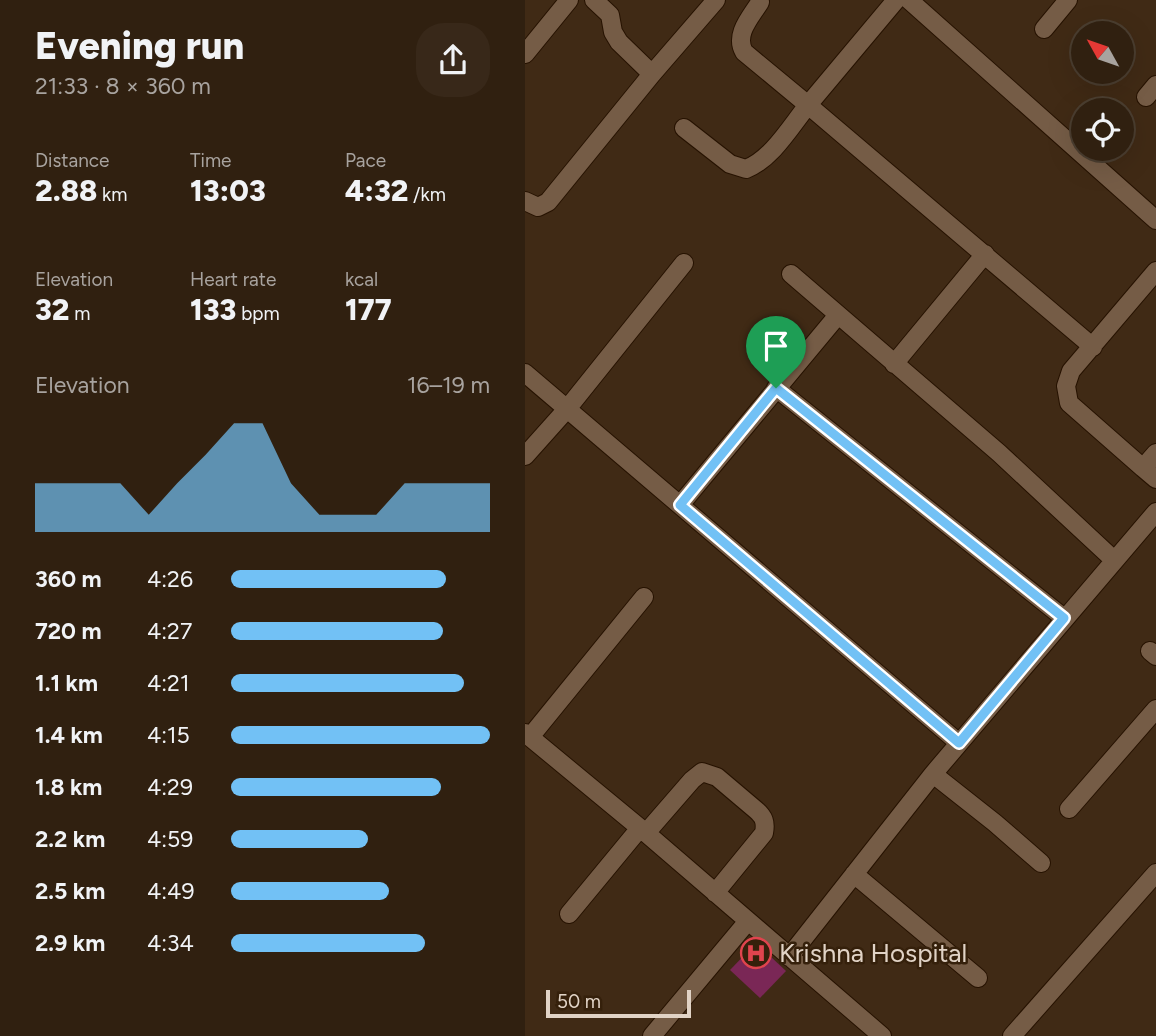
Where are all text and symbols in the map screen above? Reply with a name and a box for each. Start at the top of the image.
north arrow [1071,21,1134,84]
map controls [1071,21,1134,161]
text: Evening run [35,23,244,69]
button: share [416,23,490,97]
text: 21:33 · 8 × 360 m [35,72,211,100]
button: locate [1071,98,1134,161]
text: Distance [35,149,109,172]
text: Time [190,149,231,172]
text: Pace [345,149,386,172]
text: 2.88 [35,172,97,209]
text: 13:03 [190,172,266,209]
text: 4:32 [345,172,408,209]
text: km [97,183,127,206]
text: /km [408,183,446,206]
text: Elevation [35,268,113,291]
text: Heart rate [190,268,276,291]
text: kcal [345,268,378,291]
text: 32 [35,291,69,328]
text: 133 [190,291,236,328]
text: 177 [345,291,392,328]
text: m [69,302,90,325]
text: bpm [236,302,280,325]
pin [746,316,806,388]
icon: arrive [757,327,795,365]
text: Elevation [35,371,130,399]
text: 16–19 m [407,371,490,399]
text: 360 m [35,565,102,593]
text: 4:26 [147,565,193,593]
text: 720 m [35,617,102,645]
text: 4:27 [147,617,192,645]
text: 1.1 km [35,669,98,697]
text: 4:21 [147,669,189,697]
text: 1.4 km [35,721,103,749]
text: 4:15 [147,721,190,749]
text: 1.8 km [35,773,102,801]
text: 4:29 [147,773,193,801]
text: 2.2 km [35,825,105,853]
text: 4:59 [147,825,193,853]
text: 2.5 km [35,877,105,905]
text: 4:49 [147,877,194,905]
text: 2.9 km [35,929,105,957]
text: 4:34 [147,929,194,957]
hospital icon: Krishna Hospital [739,936,773,970]
place label: Krishna Hospital [779,937,967,969]
scale bar [546,987,691,1019]
text: 50 m [557,990,601,1013]

